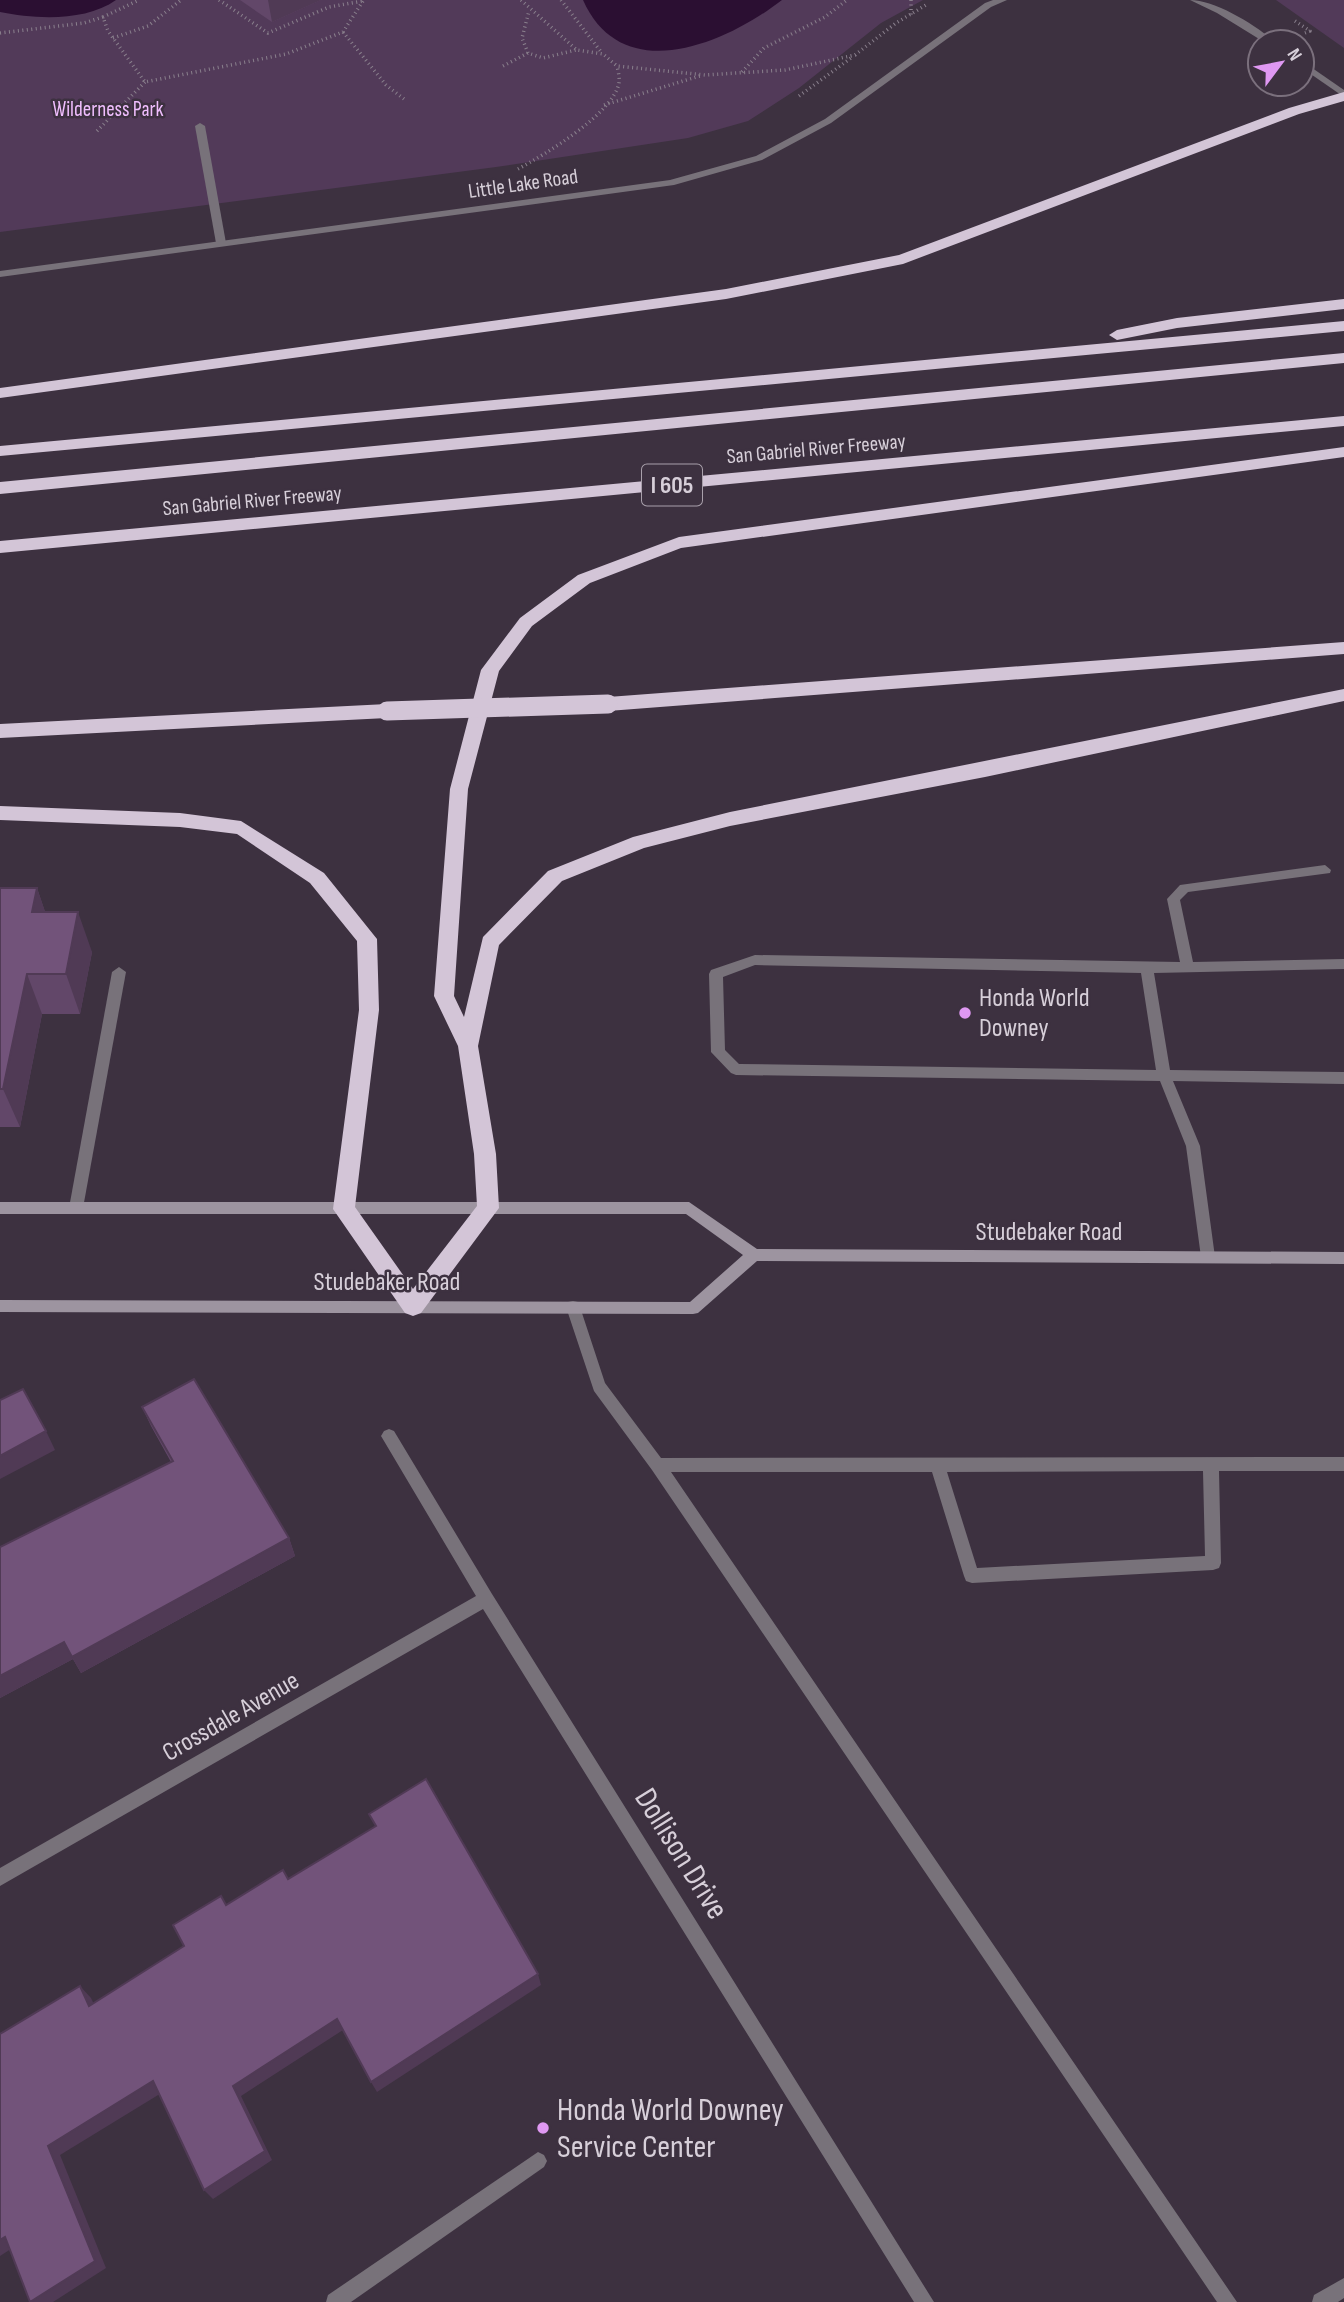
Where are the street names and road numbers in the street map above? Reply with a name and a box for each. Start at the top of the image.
street label: Little Lake Road [467,164,579,204]
street label: San Gabriel River Freeway [725,429,907,469]
road number: I 605 [642,464,702,506]
street label: San Gabriel River Freeway [161,481,343,521]
street label: Studebaker Road [976,1217,1122,1248]
street label: Studebaker Road [314,1267,460,1298]
street label: Crossdale Avenue [157,1665,305,1769]
street label: Dollison Drive [626,1781,736,1927]

